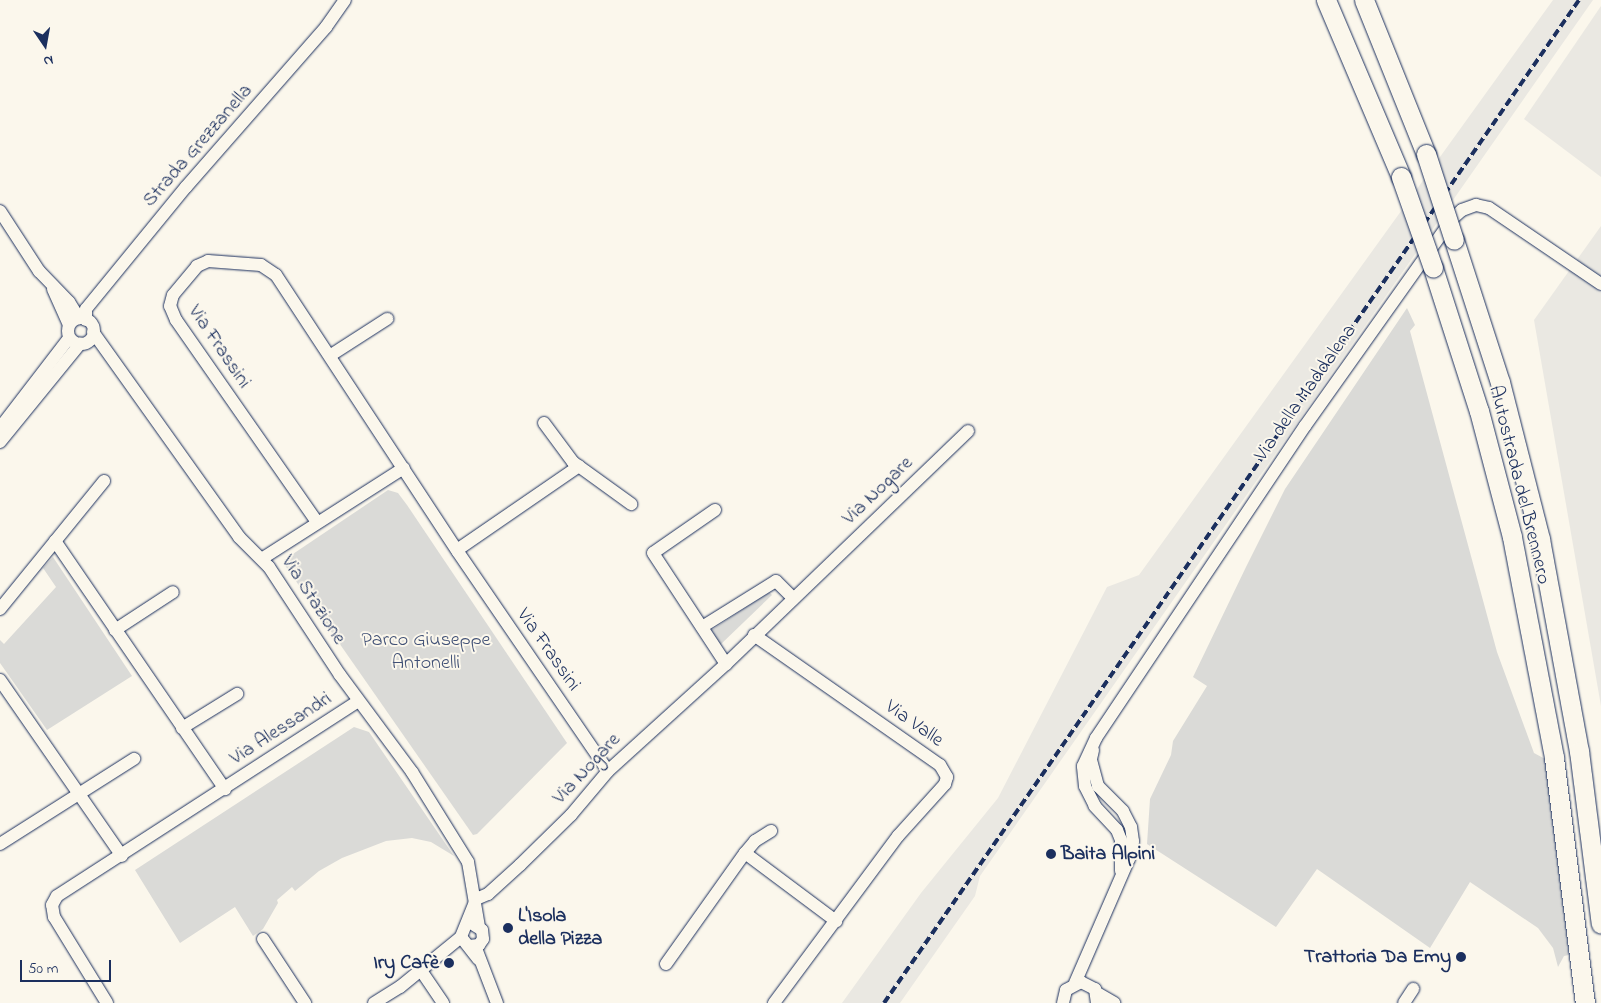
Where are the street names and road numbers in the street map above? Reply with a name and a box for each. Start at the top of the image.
street label: Strada Grezzanella [138,80,258,212]
street label: Via Frassini [182,301,256,393]
street label: Via della Maddalena [1250,320,1362,466]
street label: Autostrada del Brennero [1483,383,1555,587]
street label: Via Nogare [838,452,918,530]
street label: Via Stazione [275,551,351,649]
street label: Via Frassini [511,604,585,696]
street label: Via Alessandri [226,687,336,771]
street label: Via Valle [880,695,948,753]
street label: Via Nogare [548,728,626,810]

